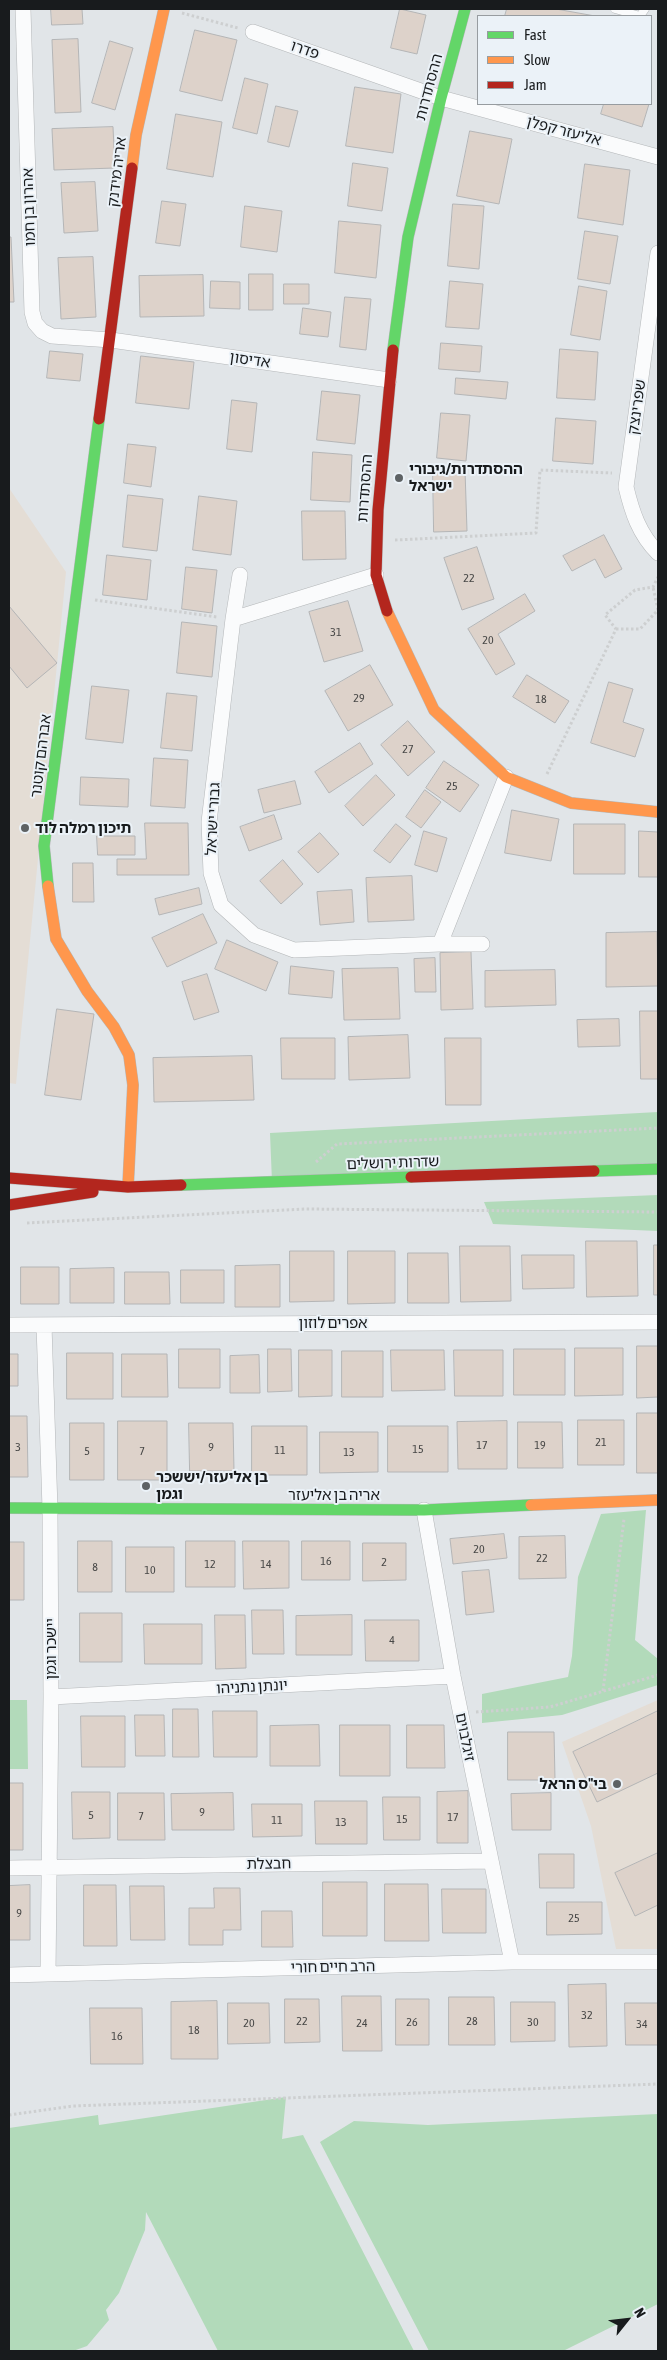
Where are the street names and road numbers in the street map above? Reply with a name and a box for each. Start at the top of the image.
street label: פדרו [288,37,322,63]
street label: ההסתדרות [411,52,447,122]
street label: אליעזר קפלן [525,112,603,150]
street label: אריה מידנק [104,136,130,208]
street label: אהרון בן חמו [19,168,39,246]
street label: אדיסון [228,348,272,372]
street label: שפרינצק [624,378,650,436]
street label: ההסתדרות [354,453,376,523]
street label: אברהם קוטנר [27,713,55,799]
street label: גבורי ישראל [202,782,224,856]
street label: שדרות ירושלים [346,1152,440,1174]
street label: אפרים לוזון [298,1314,368,1332]
street label: אריה בן אליעזר [288,1486,380,1504]
street label: יישכר וגמן [42,1618,60,1680]
street label: יונתן נתניהו [216,1676,288,1698]
street label: זיגלבוים [451,1711,479,1763]
street label: חבצלת [246,1855,292,1873]
street label: הרב חיים חורי [291,1957,375,1977]

